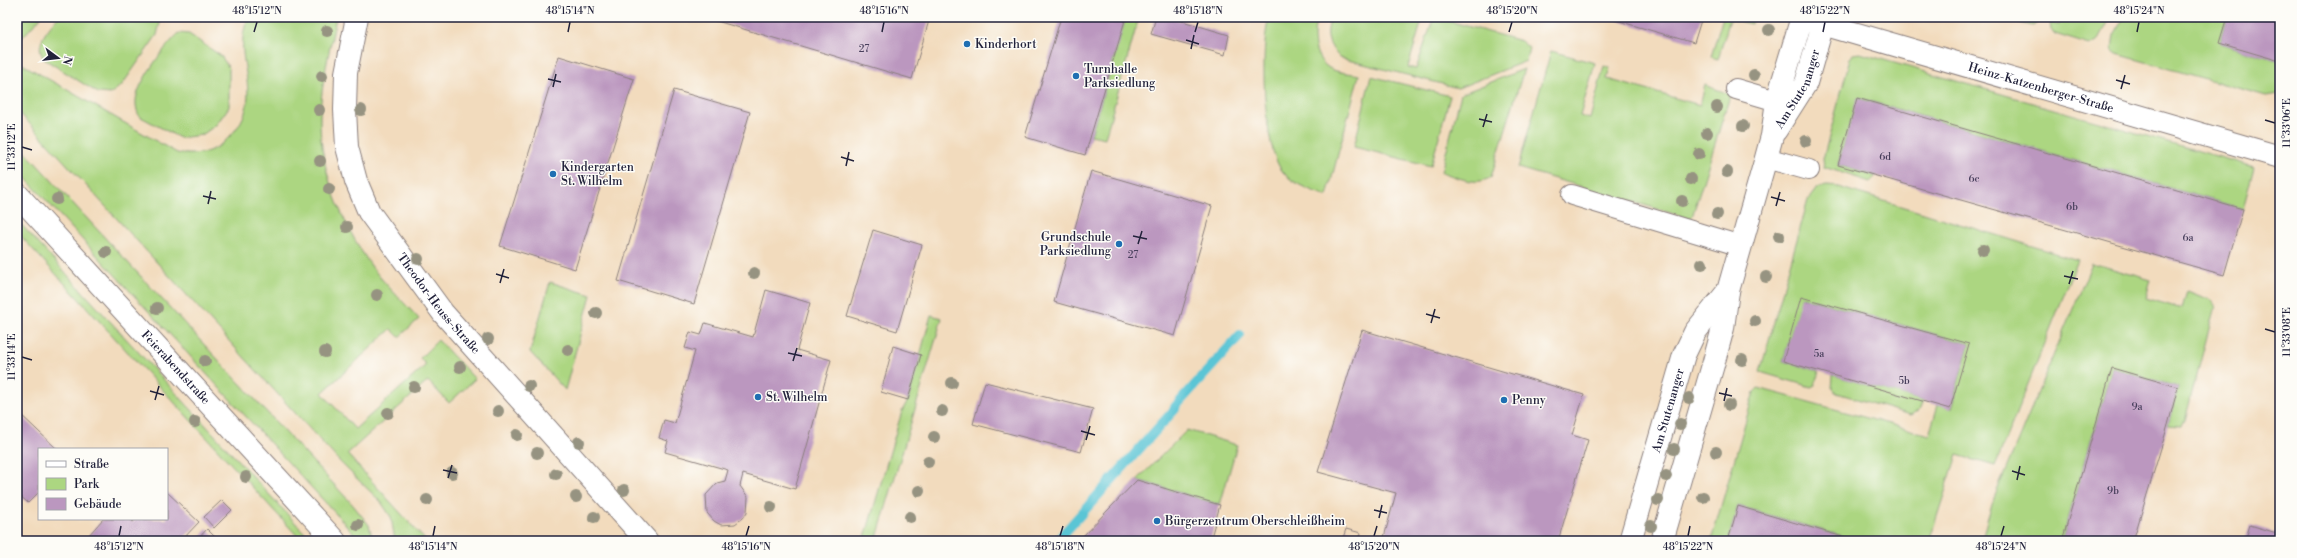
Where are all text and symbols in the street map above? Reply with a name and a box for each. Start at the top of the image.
text: 48°15'12"N [232,5,282,17]
text: 48°15'14"N [545,5,595,17]
text: 48°15'16"N [859,5,909,17]
text: 48°15'18"N [1173,5,1223,17]
text: 48°15'20"N [1486,5,1538,17]
text: 48°15'22"N [1800,5,1851,17]
text: 48°15'24"N [2114,5,2165,17]
place label: Kinderhort [975,37,1037,52]
north arrow [38,38,78,78]
marker: Kinderhort [962,39,972,49]
house number: 27 [859,43,869,55]
street label: Am Stutenanger [1771,48,1823,132]
text: N [59,54,75,67]
street label: Heinz-Katzenberger-Straße [1967,60,2115,116]
place label: Turnhalle Parksiedlung [1084,62,1156,91]
marker: Turnhalle Parksiedlung [1071,71,1081,81]
text: 11°33'06"E [2281,98,2293,148]
text: 11°33'12"E [6,123,18,170]
house number: 6d [1879,151,1891,163]
place label: Kindergarten St. Wilhelm [561,160,634,189]
marker: Kindergarten St. Wilhelm [548,169,558,179]
house number: 6c [1968,173,1980,185]
house number: 6b [2066,201,2078,213]
place label: Grundschule Parksiedlung [1040,230,1112,259]
house number: 6a [2182,232,2194,244]
marker: Grundschule Parksiedlung [1114,239,1124,249]
house number: 27 [1128,249,1138,261]
street label: Theodor-Heuss-Straße [394,251,483,357]
text: 11°33'08"E [2281,307,2293,357]
street label: Feierabendstraße [138,328,213,408]
text: 11°33'14"E [6,334,18,380]
house number: 5a [1814,348,1825,360]
street label: Am Stutenanger [1649,367,1688,455]
house number: 5b [1898,375,1910,387]
place label: St. Wilhelm [766,390,828,405]
marker: St. Wilhelm [753,392,763,402]
place label: Penny [1512,393,1546,408]
marker: Penny [1499,395,1509,405]
house number: 9a [2131,401,2143,413]
legend [38,448,168,520]
text: Straße [74,457,109,472]
text: Park [74,477,100,492]
house number: 9b [2107,485,2119,497]
text: Gebäude [74,497,122,512]
place label: Bürgerzentrum Oberschleißheim [1164,514,1346,529]
marker: Bürgerzentrum Oberschleißheim [1152,516,1162,526]
text: 48°15'12"N [94,541,144,553]
text: 48°15'14"N [408,541,458,553]
text: 48°15'16"N [721,541,771,553]
text: 48°15'18"N [1035,541,1085,553]
text: 48°15'20"N [1348,541,1400,553]
text: 48°15'22"N [1663,541,1714,553]
text: 48°15'24"N [1976,541,2027,553]

